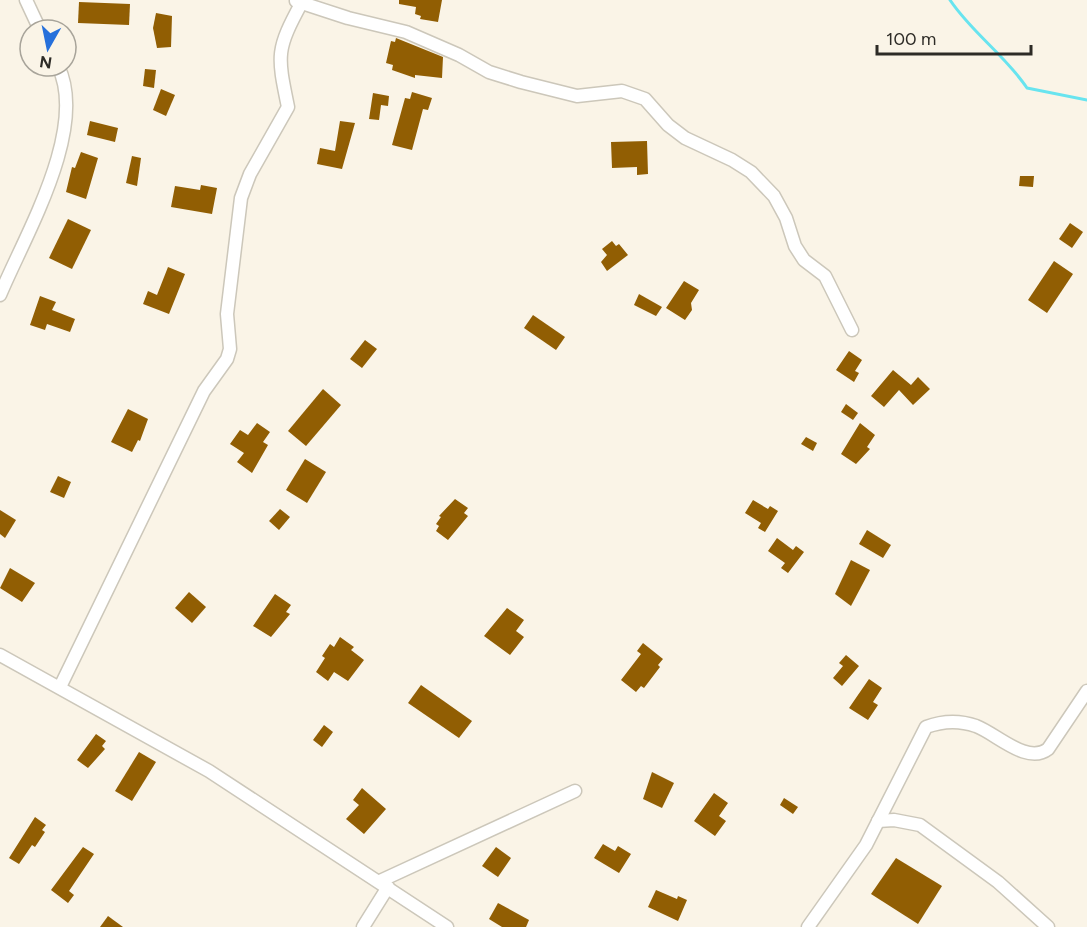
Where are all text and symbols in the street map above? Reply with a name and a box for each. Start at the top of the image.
north arrow [18,18,78,78]
scale bar [877,18,1032,56]
text: 100 m [886,28,936,50]
text: N [38,52,53,73]

